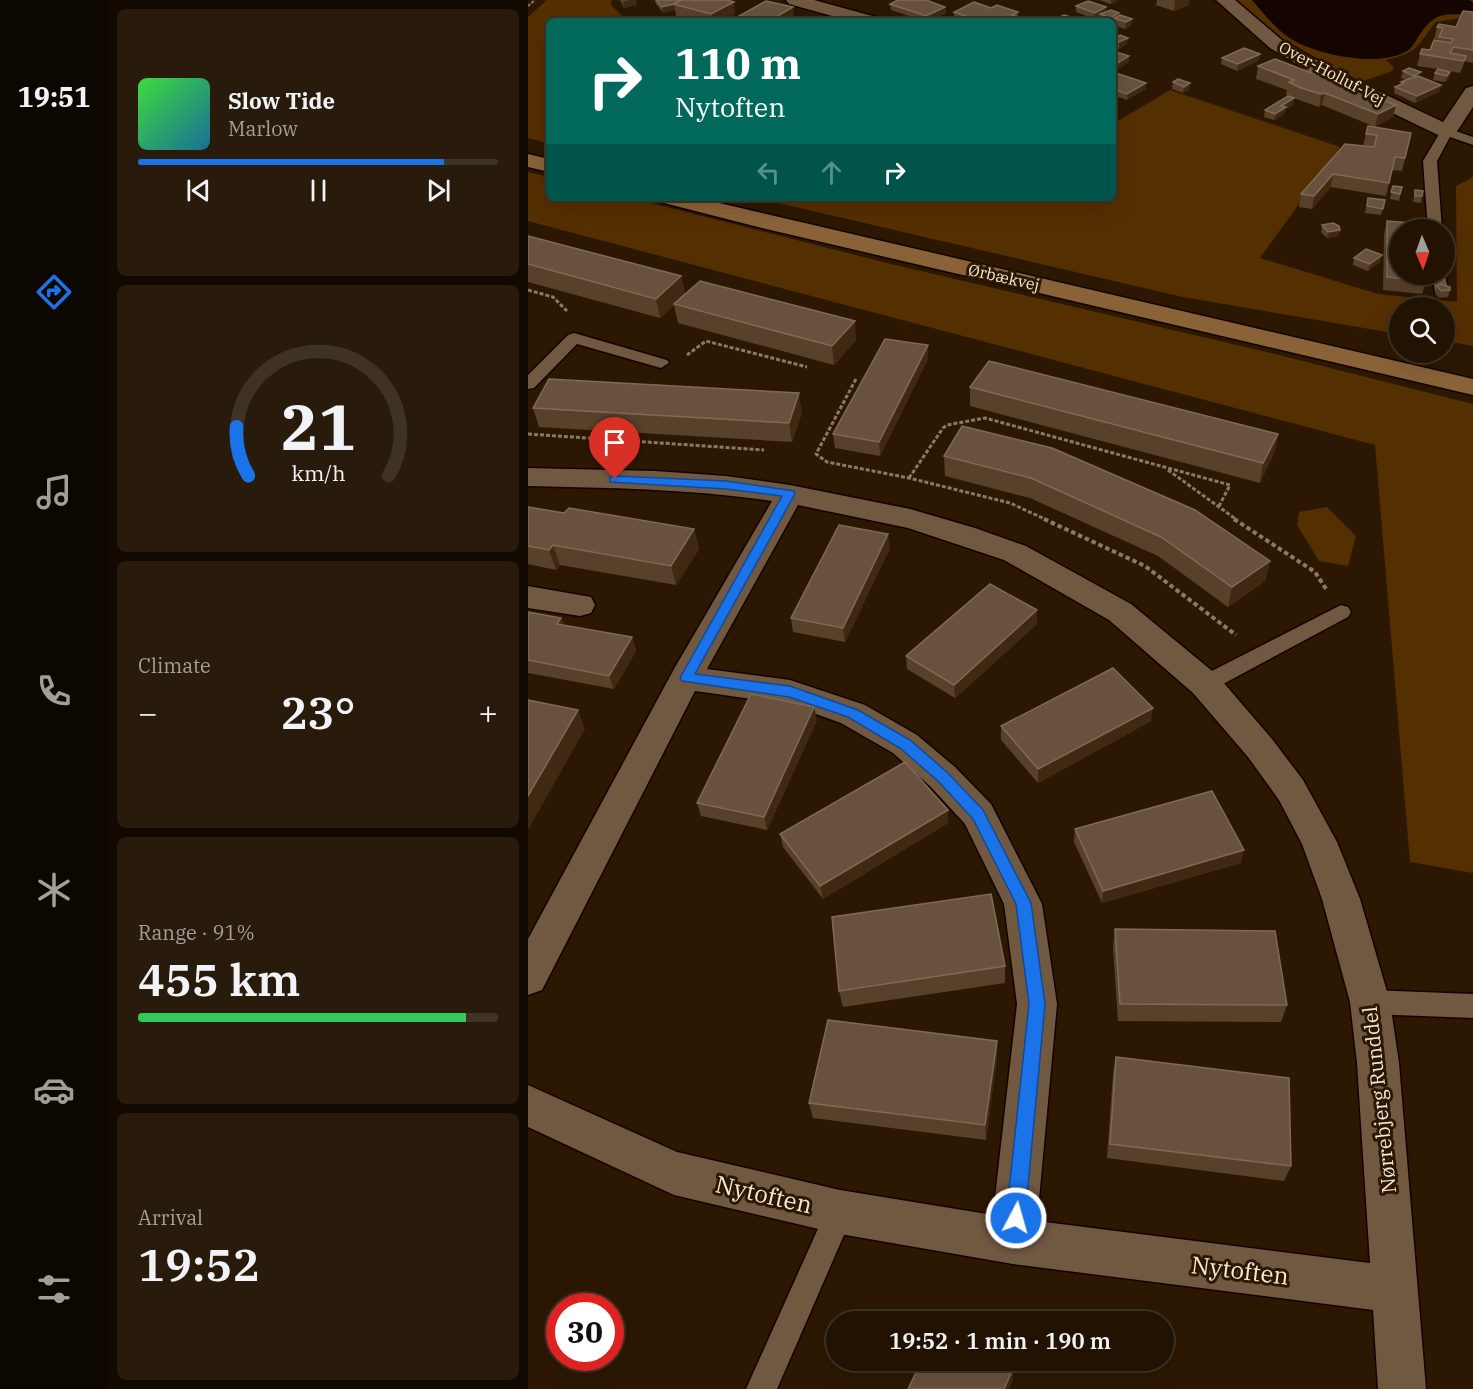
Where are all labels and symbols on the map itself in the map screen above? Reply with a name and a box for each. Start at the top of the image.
street label: Over-Holluf-Vej [1276,37,1388,109]
north arrow [1389,219,1455,285]
street label: Ørbækvej [966,259,1042,295]
pin [589,417,640,479]
street label: Nørrebjerg Runddel [1356,1005,1402,1195]
street label: Nytoften [713,1167,815,1221]
position arrow [984,1186,1048,1250]
street label: Nytoften [1189,1248,1291,1292]
speed limit sign: 30 [546,1293,624,1371]

